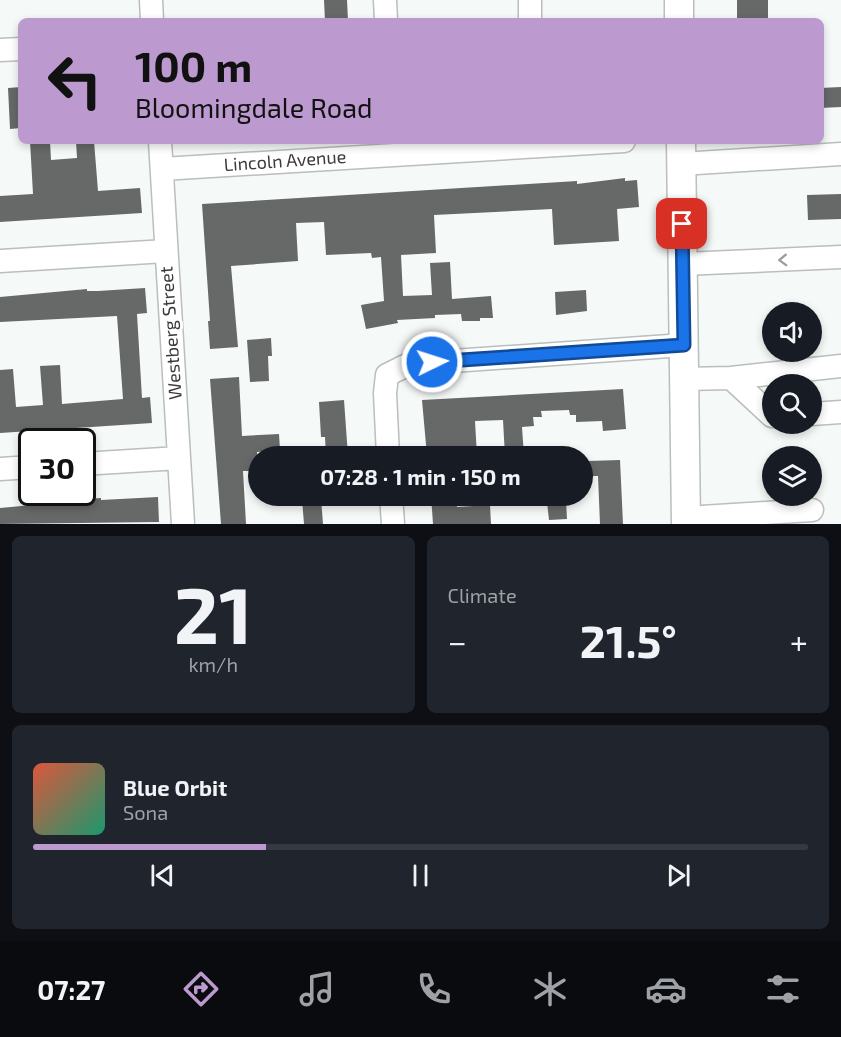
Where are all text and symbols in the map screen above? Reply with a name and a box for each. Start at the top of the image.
text: 100 m [135,40,252,90]
icon: left [36,42,114,120]
text: Bloomingdale Road [135,91,372,123]
street label: Lincoln Avenue [223,145,347,175]
pin [656,198,707,249]
icon: arrive [665,207,698,240]
one-way arrow [778,253,787,266]
street label: Westberg Street [154,266,186,400]
map controls [762,302,822,506]
button: sound [762,302,822,362]
position arrow [400,330,464,394]
button: search [762,374,822,434]
speed limit sign: 30 [18,428,96,506]
button: layers [762,446,822,506]
text: 07:28 · 1 min · 150 m [320,463,521,489]
text: 21 [174,566,253,660]
text: Climate [448,583,517,607]
text: 21.5° [580,613,677,667]
text: − [448,621,467,661]
text: + [790,621,808,661]
text: km/h [188,652,238,676]
text: Blue Orbit [123,774,227,800]
text: Sona [123,800,168,824]
icon: previous [146,859,179,892]
icon: pause [404,859,437,892]
icon: next [662,859,695,892]
icon: directions [180,968,222,1010]
icon: music [296,968,338,1010]
icon: phone [413,968,455,1010]
icon: climate [529,968,571,1010]
icon: car [645,968,687,1010]
icon: filters [762,968,804,1010]
text: 07:27 [37,973,105,1005]

